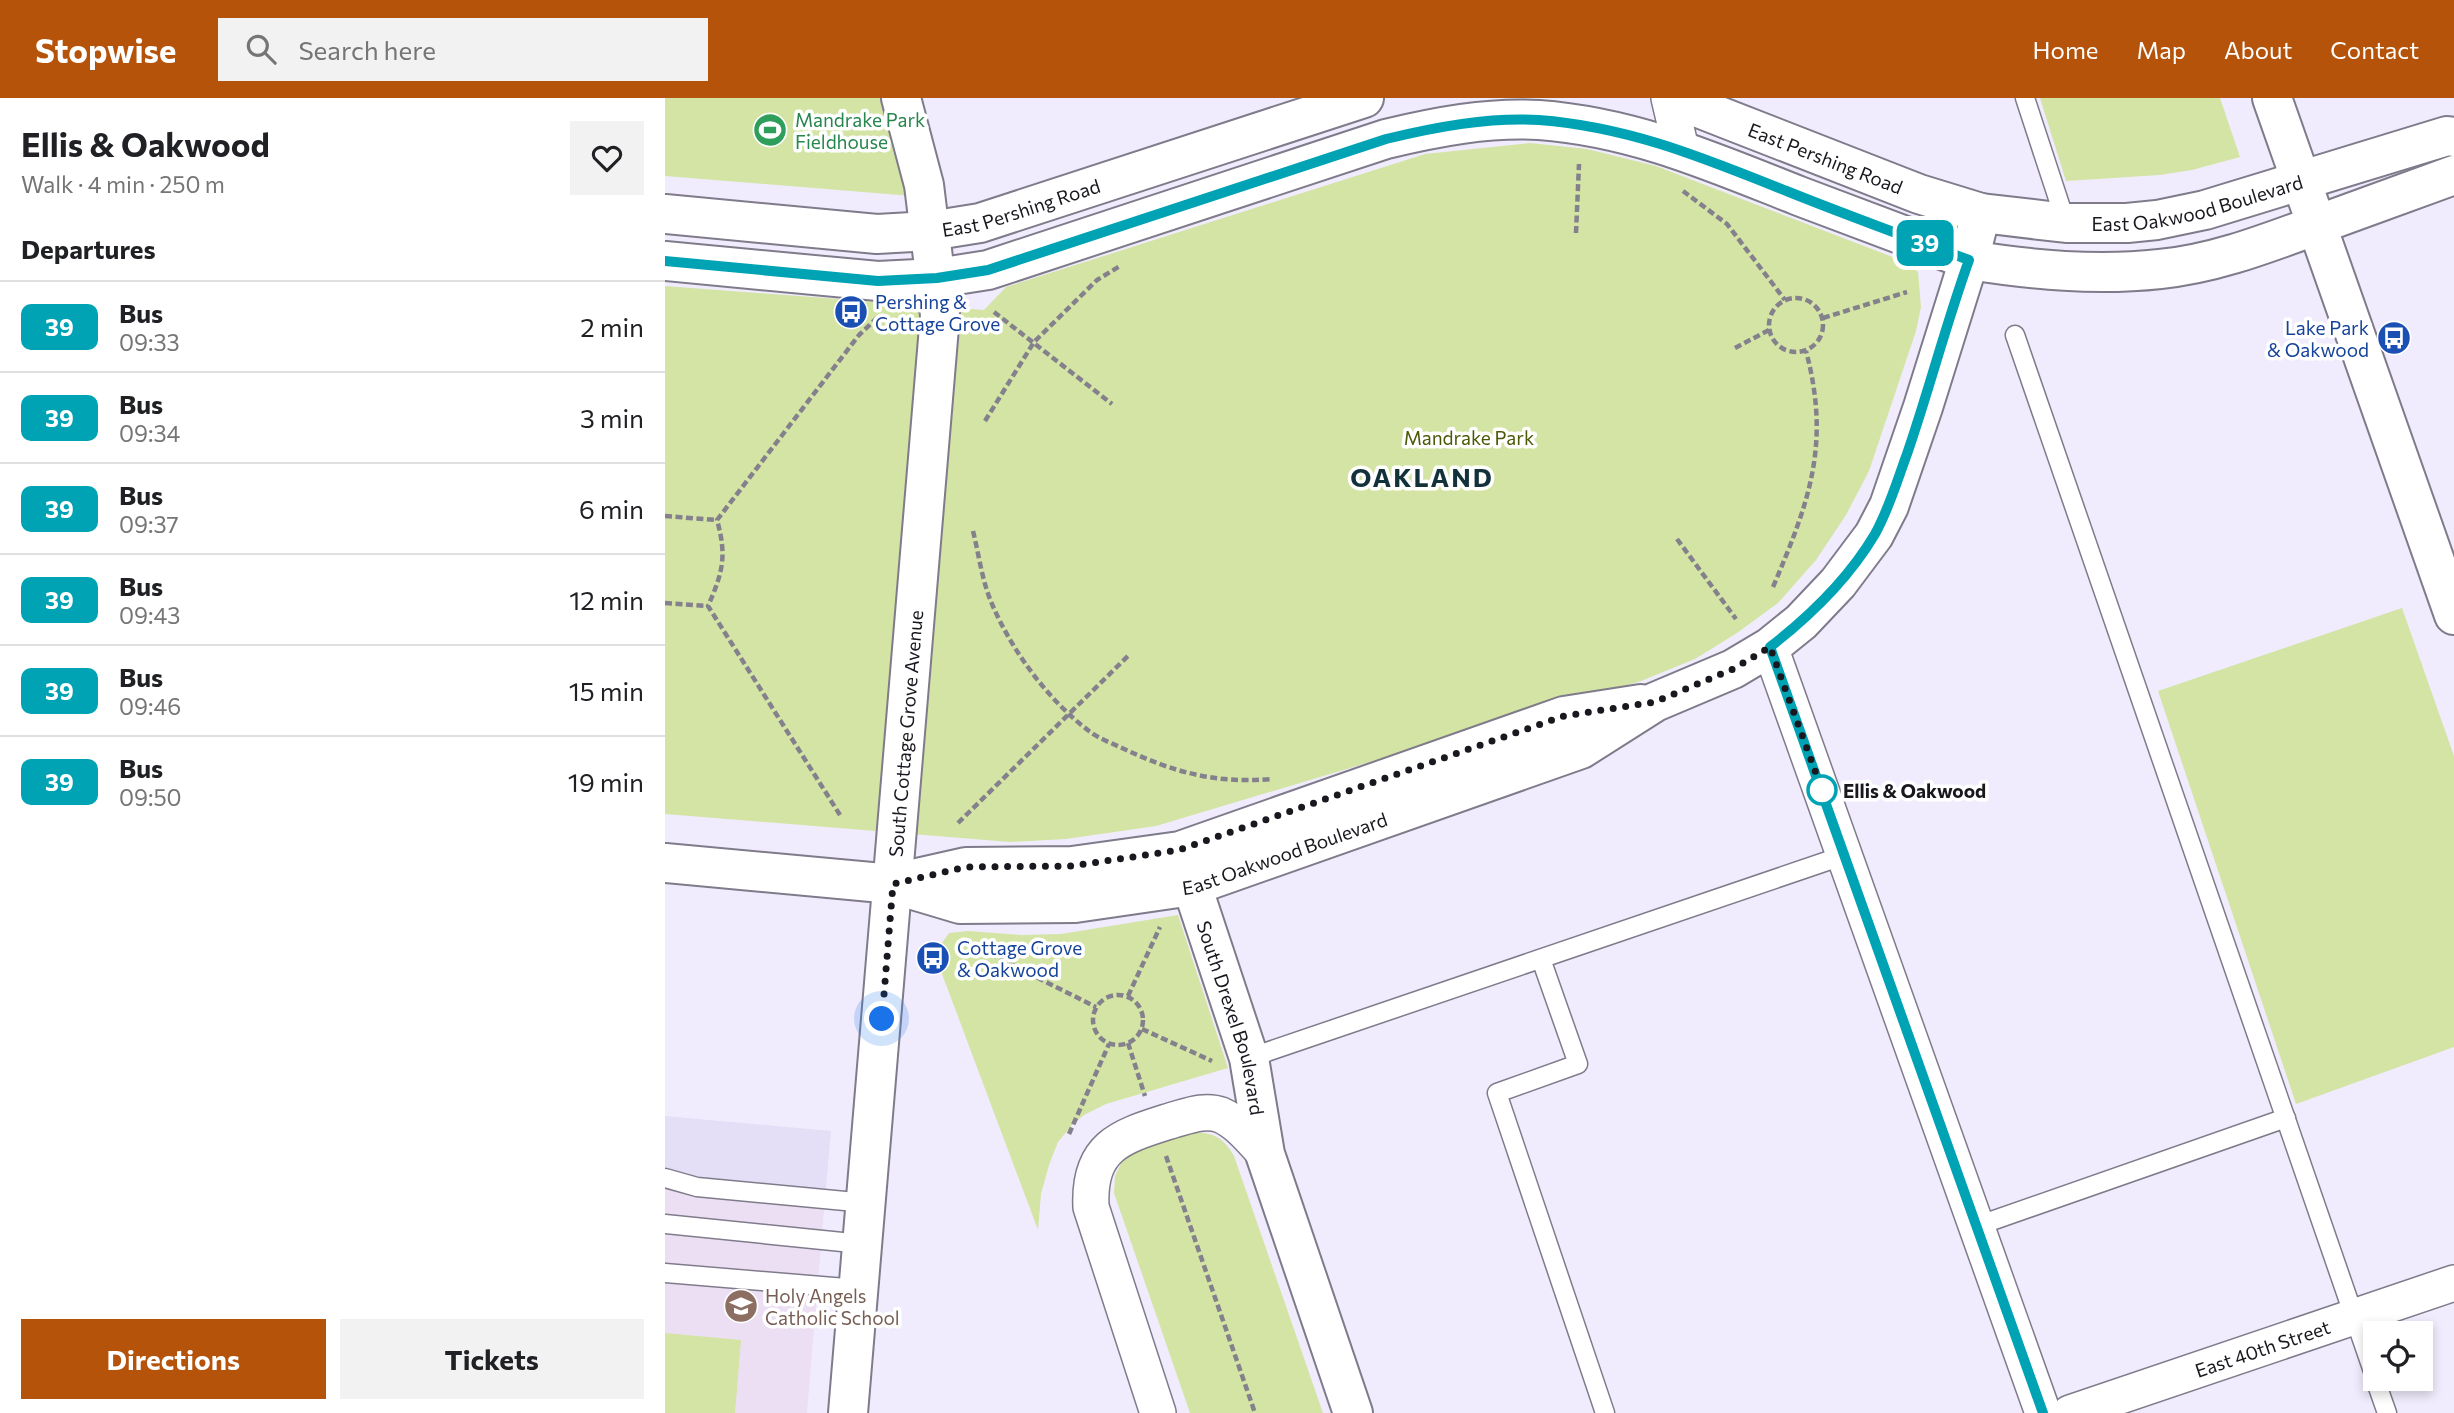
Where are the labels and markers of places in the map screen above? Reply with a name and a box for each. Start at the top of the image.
place label: Mandrake Park Fieldhouse [795,108,925,153]
sports icon: Mandrake Park Fieldhouse [751,111,789,149]
place label: Pershing & Cottage Grove [875,290,1000,335]
bus stop icon: Pershing & Cottage Grove [832,293,870,331]
place label: Lake Park & Oakwood [2267,316,2369,361]
bus stop icon: Lake Park & Oakwood [2375,319,2413,357]
marker: Ellis & Oakwood [1807,775,1837,805]
place label: Ellis & Oakwood [1843,779,1986,802]
place label: Cottage Grove & Oakwood [957,936,1082,981]
bus stop icon: Cottage Grove & Oakwood [914,939,952,977]
place label: Holy Angels Catholic School [765,1284,900,1329]
school or university icon: Holy Angels Catholic School [722,1287,760,1325]

